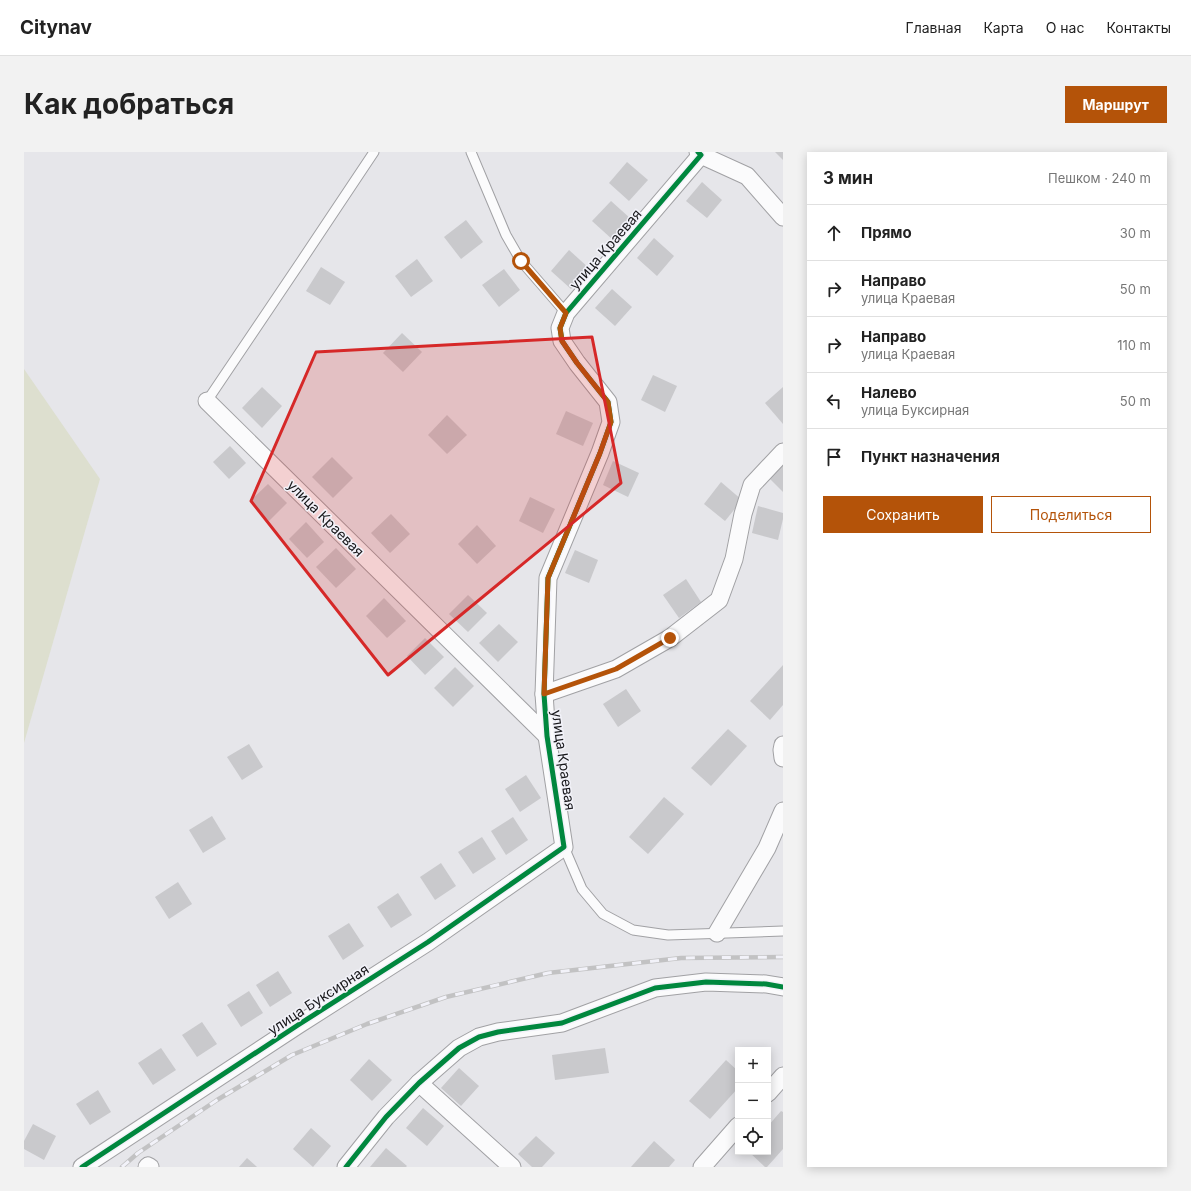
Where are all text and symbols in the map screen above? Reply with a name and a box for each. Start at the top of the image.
text: Citynav [20,16,92,39]
text: Главная [906,19,961,36]
text: Карта [983,19,1024,36]
text: О нас [1046,19,1084,36]
text: Контакты [1106,19,1171,36]
button: Маршрут [1065,86,1167,123]
text: Как добраться [24,87,234,121]
text: 3 мин [823,168,873,188]
text: Пешком · 240 m [1048,170,1151,186]
street label: улица Краевая [565,205,645,293]
icon: ahead [823,222,845,244]
text: Прямо [861,223,912,242]
text: 30 m [1120,225,1151,241]
route start [512,252,530,270]
text: Направо [861,271,926,290]
icon: right [823,278,845,300]
text: 50 m [1120,281,1151,297]
text: улица Краевая [861,290,955,306]
text: Направо [861,327,926,346]
icon: right [823,334,845,356]
text: 110 m [1117,337,1151,353]
text: улица Краевая [861,346,955,362]
text: Налево [861,383,917,402]
icon: left [823,390,845,412]
text: 50 m [1120,393,1151,409]
text: улица Буксирная [861,402,969,418]
icon: arrive [823,446,845,468]
text: Пункт назначения [861,447,1000,466]
street label: улица Краевая [284,476,368,560]
button: Сохранить [823,496,983,533]
button: Поделиться [991,496,1151,533]
route end [661,629,679,647]
street label: улица Краевая [549,709,579,811]
street label: улица Буксирная [264,960,372,1038]
map controls [735,1047,771,1155]
button: + [735,1047,771,1083]
button: − [735,1083,771,1119]
button: locate [735,1119,771,1155]

